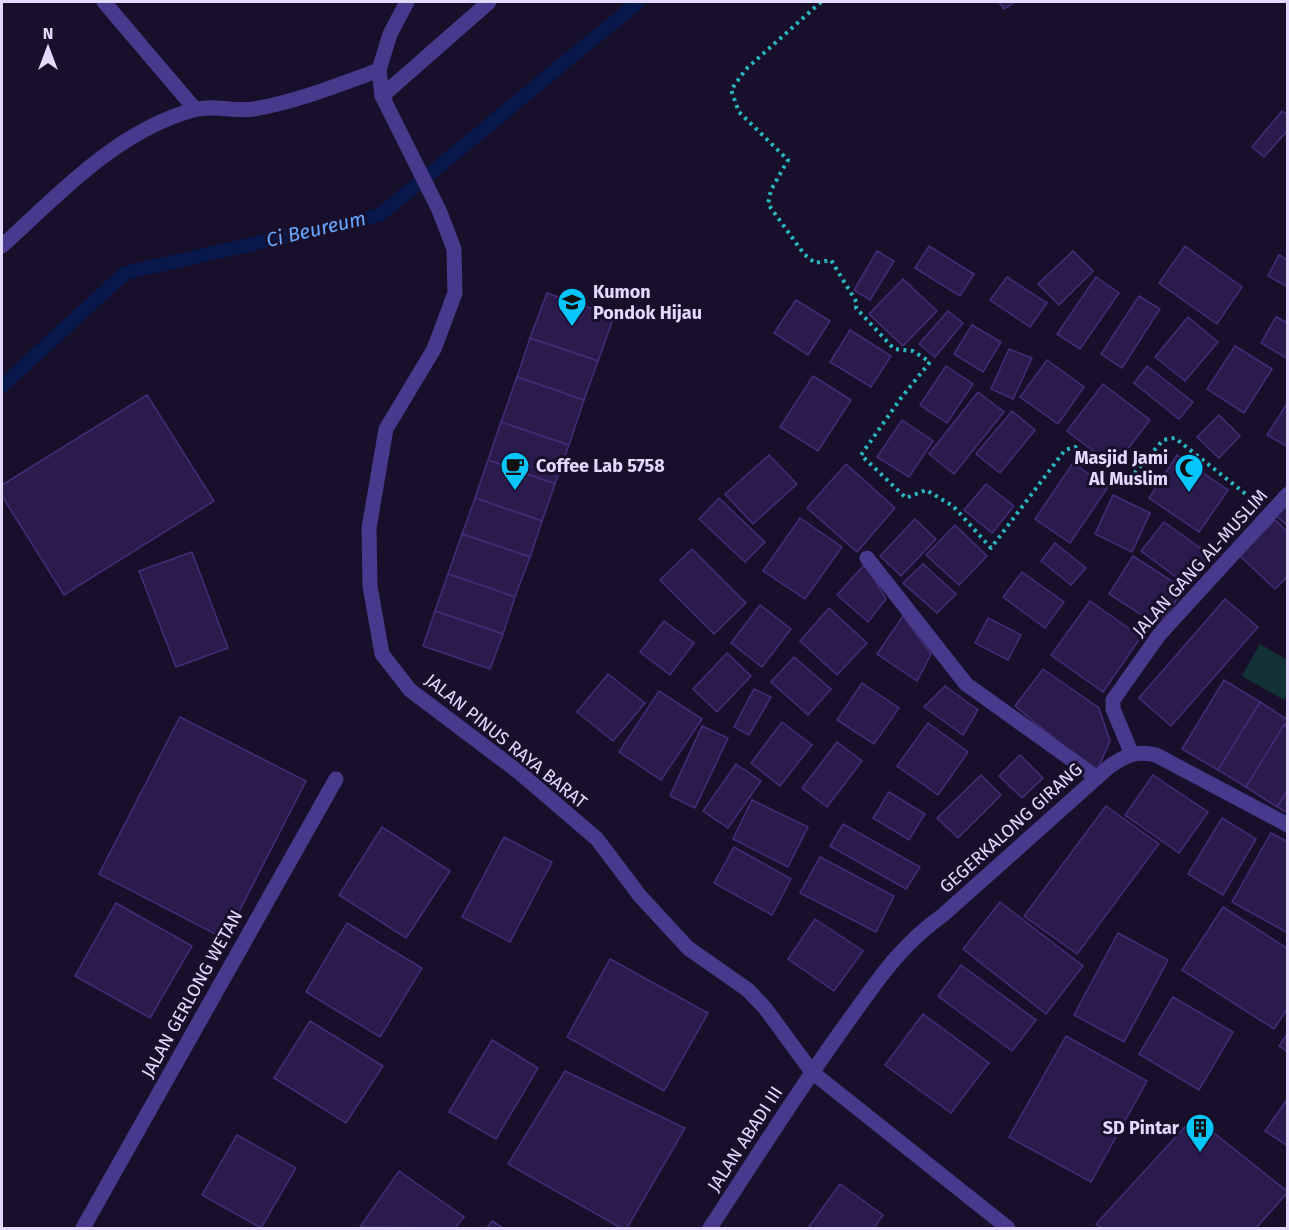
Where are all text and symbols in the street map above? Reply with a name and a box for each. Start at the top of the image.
north arrow [18,18,78,78]
text: N [43,24,53,43]
water label: Ci Beureum [264,206,368,252]
place label: Kumon Pondok Hijau [593,281,702,324]
school or university icon: Kumon Pondok Hijau [556,286,588,328]
place label: Masjid Jami Al Muslim [1074,447,1168,490]
cafe icon: Coffee Lab 5758 [499,450,531,492]
mosque icon: Masjid Jami Al Muslim [1173,452,1205,494]
place label: Coffee Lab 5758 [536,455,665,477]
street label: JALAN GANG AL-MUSLIM [1128,485,1272,641]
street label: JALAN PINUS RAYA BARAT [421,669,592,813]
street label: GEGERKALONG GIRANG [935,758,1087,898]
street label: JALAN GERLONG WETAN [137,906,247,1082]
street label: JALAN ABADI III [703,1082,787,1196]
building icon: SD Pintar [1184,1112,1216,1154]
place label: SD Pintar [1103,1117,1180,1139]

